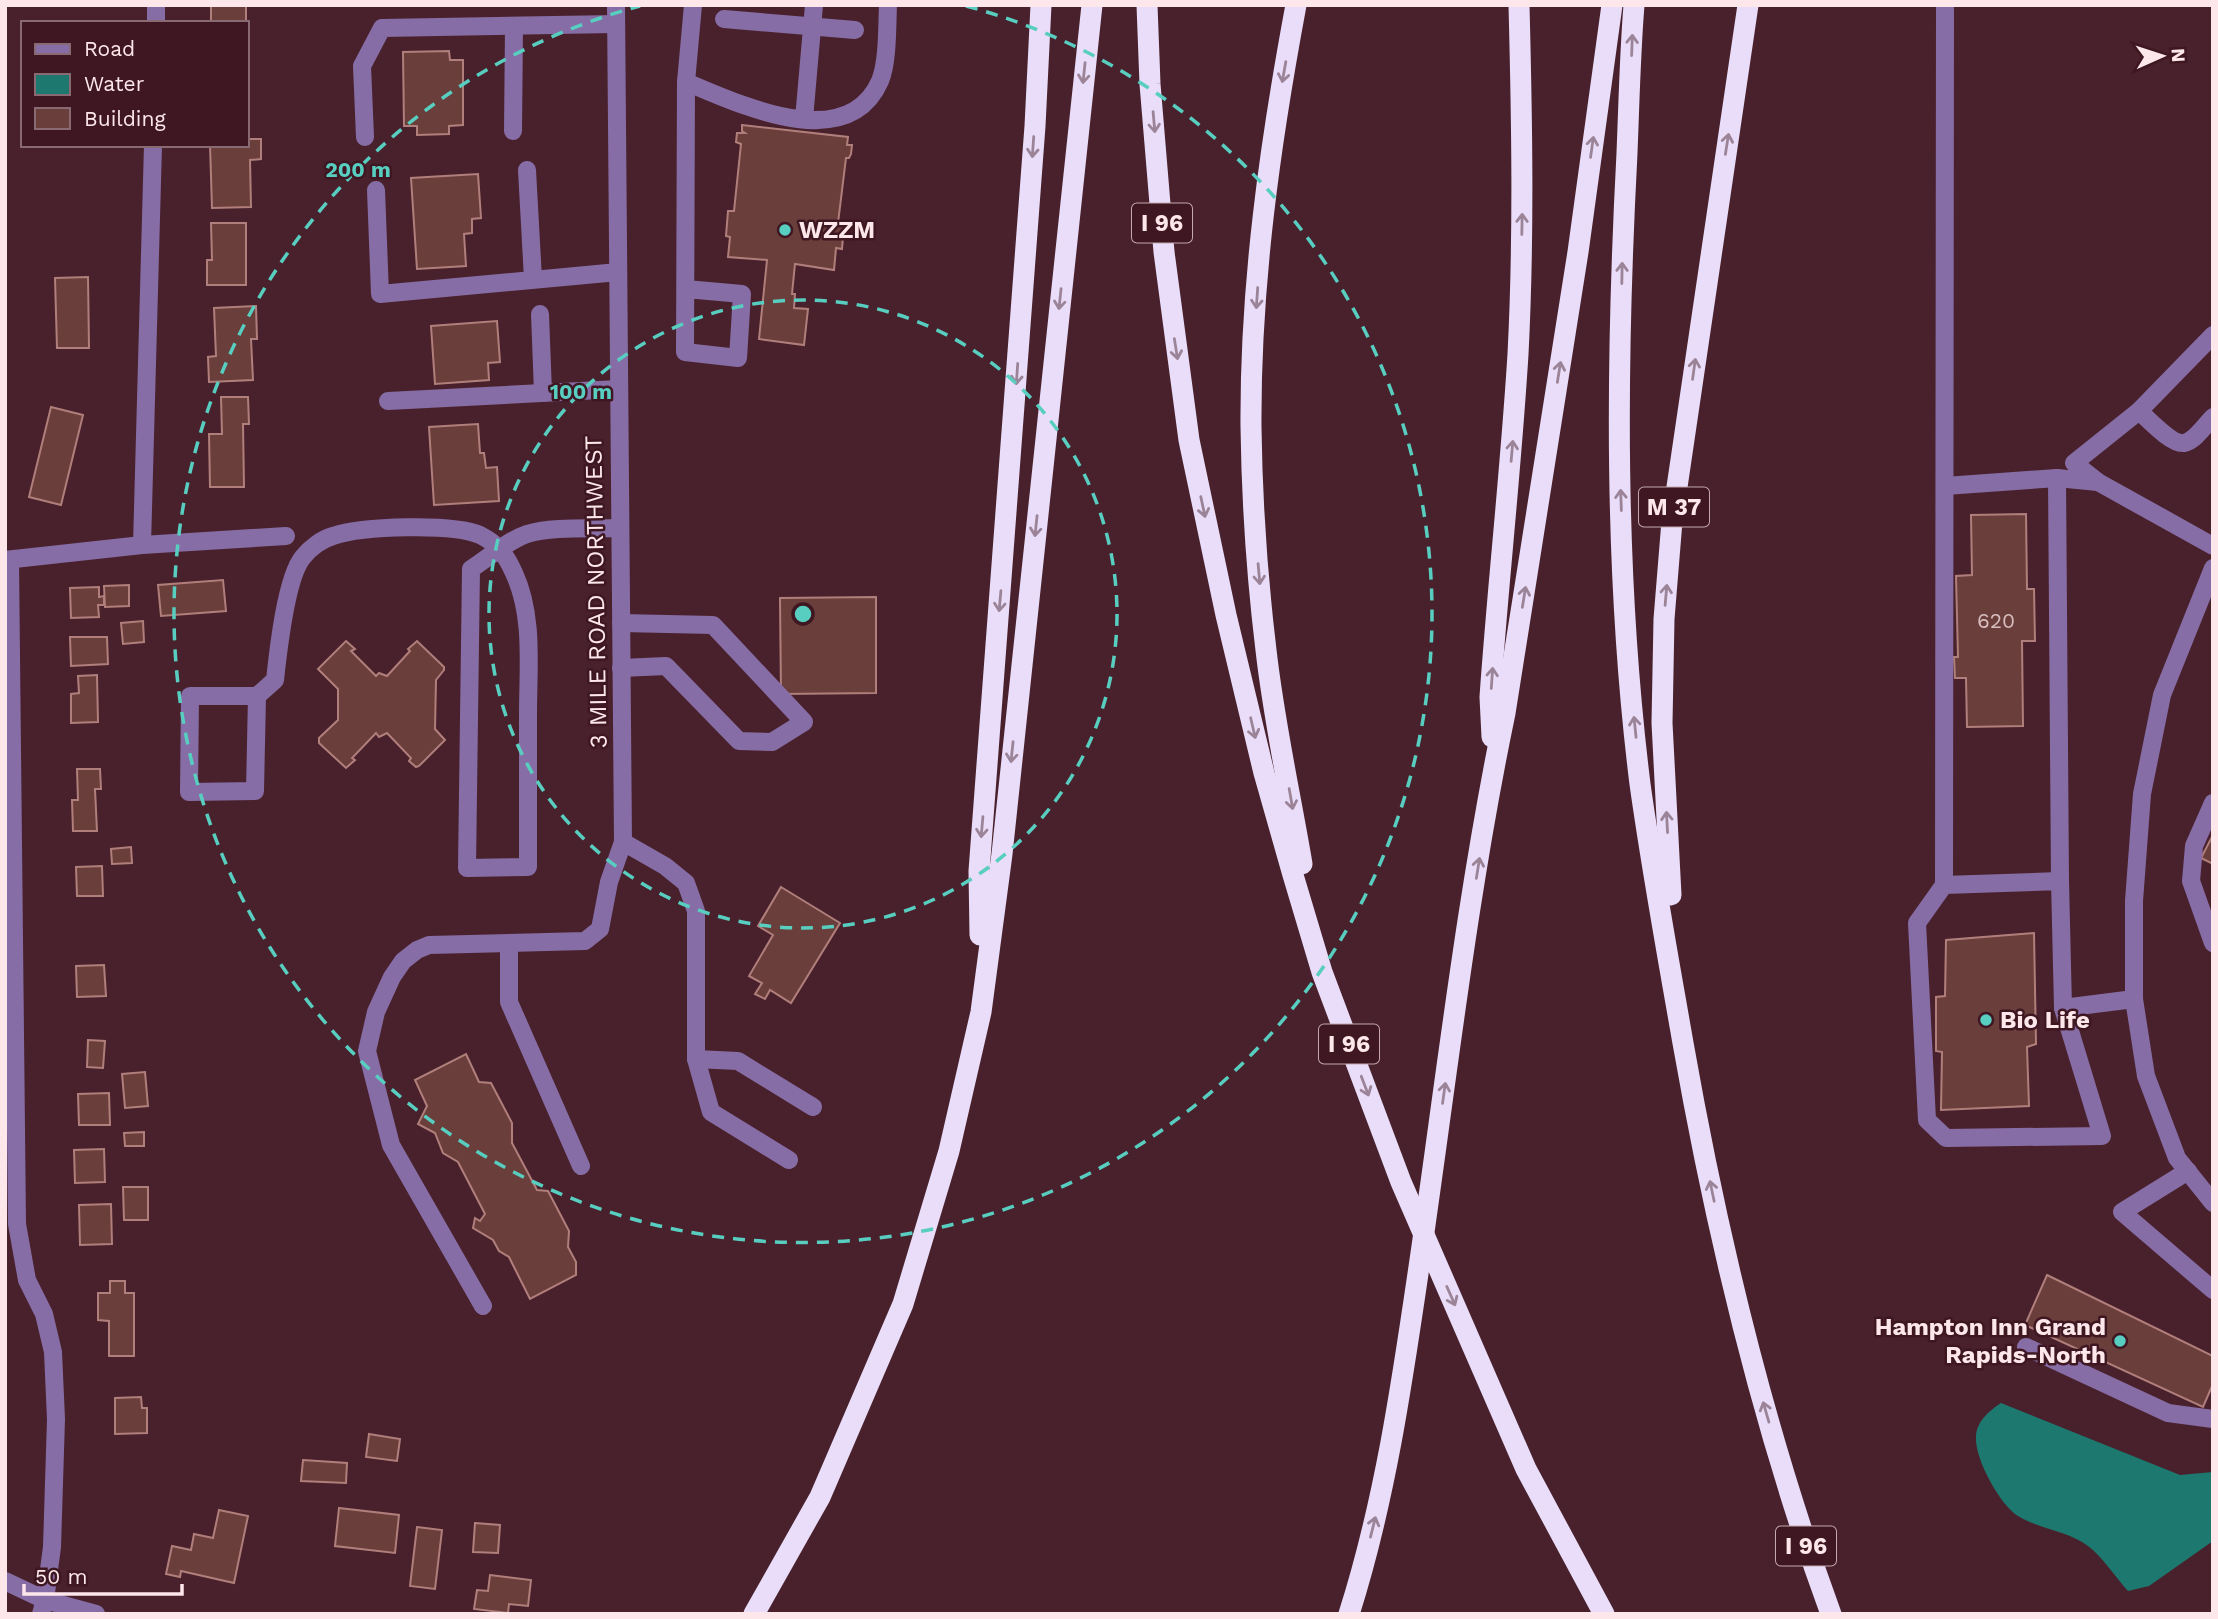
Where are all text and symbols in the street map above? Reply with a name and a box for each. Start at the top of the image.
legend [21,21,248,147]
north arrow [2127,21,2197,91]
one-way arrow [1625,34,1638,57]
text: Road [84,36,135,61]
text: N [2167,47,2190,63]
one-way arrow [1276,60,1290,83]
one-way arrow [1078,61,1091,84]
text: Water [84,71,145,96]
text: Building [84,106,166,131]
one-way arrow [1147,111,1160,134]
one-way arrow [1721,133,1734,156]
one-way arrow [1026,135,1039,158]
one-way arrow [1586,136,1599,159]
text: 200 m [325,157,391,182]
road number: I 96 [1132,204,1192,243]
one-way arrow [1515,212,1529,235]
place label: WZZM [799,216,875,244]
marker: WZZM [777,222,793,238]
one-way arrow [1615,261,1628,284]
one-way arrow [1250,286,1263,309]
one-way arrow [1054,288,1067,310]
one-way arrow [1169,337,1182,360]
one-way arrow [1687,358,1700,381]
one-way arrow [1553,361,1566,384]
one-way arrow [1010,362,1023,385]
text: 100 m [550,379,612,404]
street label: 3 MILE ROAD NORTHWEST [579,435,613,749]
one-way arrow [1505,440,1518,463]
road number: M 37 [1639,488,1709,526]
one-way arrow [1614,489,1627,512]
one-way arrow [1197,495,1211,518]
one-way arrow [1030,514,1043,536]
one-way arrow [1253,562,1266,585]
one-way arrow [1660,584,1673,607]
one-way arrow [1518,586,1531,609]
one-way arrow [993,589,1006,611]
centre of rings [791,602,815,626]
house number: 620 [1977,608,2015,633]
one-way arrow [1485,666,1498,689]
one-way arrow [1628,716,1641,739]
one-way arrow [1248,717,1261,739]
one-way arrow [1006,740,1019,763]
one-way arrow [1285,787,1298,810]
one-way arrow [1660,811,1673,834]
one-way arrow [976,816,989,839]
one-way arrow [1472,857,1485,880]
place label: Bio Life [2000,1006,2090,1034]
marker: Bio Life [1978,1012,1994,1028]
road number: I 96 [1319,1024,1379,1064]
one-way arrow [1359,1074,1372,1096]
one-way arrow [1438,1082,1451,1105]
one-way arrow [1704,1180,1718,1203]
one-way arrow [1445,1285,1458,1306]
place label: Hampton Inn Grand Rapids-North [1875,1313,2106,1369]
marker: Hampton Inn Grand Rapids-North [2112,1333,2128,1349]
one-way arrow [1758,1401,1771,1423]
one-way arrow [1367,1516,1380,1539]
road number: I 96 [1776,1526,1836,1566]
scale bar [24,1552,182,1596]
text: 50 m [35,1564,87,1589]

